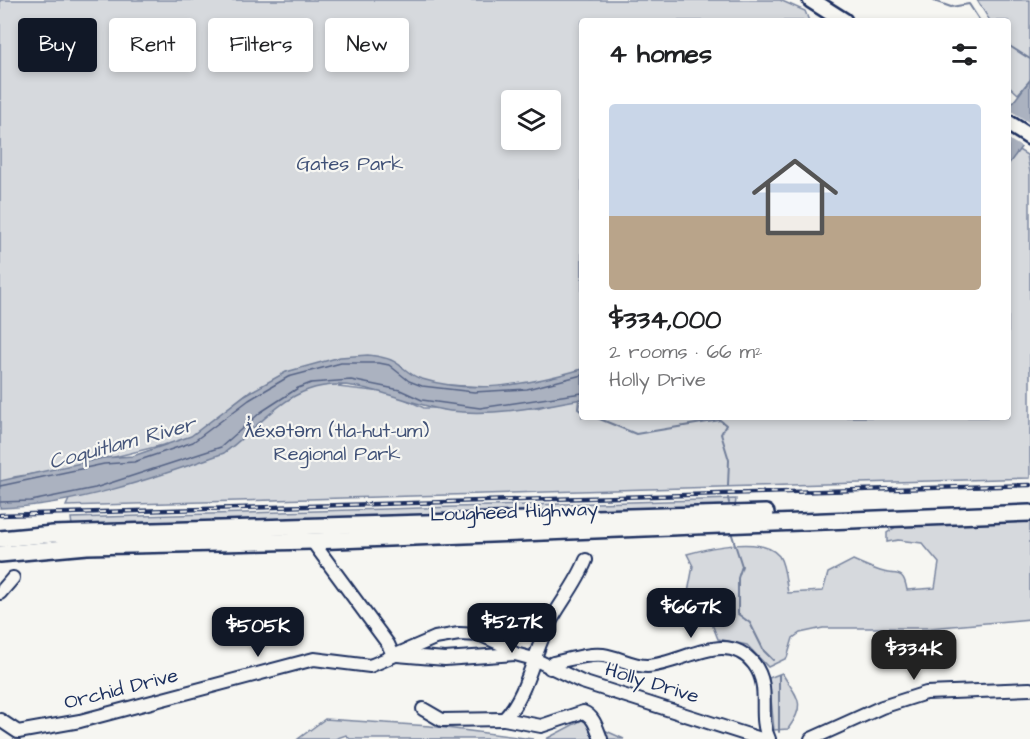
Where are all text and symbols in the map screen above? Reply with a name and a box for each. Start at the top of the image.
chip: Buy [18,18,97,72]
chip: Rent [109,18,196,72]
chip: Filters [208,18,313,72]
chip: New [325,18,409,72]
text: 4 homes [609,36,712,72]
icon: filters [948,38,981,71]
map controls [501,90,561,150]
button: layers [501,90,561,150]
icon: home [741,143,849,251]
park label: Gates Park [296,150,404,178]
text: $334,000 [609,302,721,338]
text: 2 rooms · 66 m² [609,338,763,366]
text: Holly Drive [609,366,706,394]
water label: Coquitlam River [46,409,201,476]
park label: ƛ̓éxətəm (tla-hut-um) Regional Park [245,415,429,469]
street label: Lougheed Highway [430,495,599,530]
pin: $667K [649,588,733,639]
text: $667K [661,593,721,621]
pin: $527K [470,603,554,654]
pin: $505K [216,607,300,658]
text: $527K [481,608,543,636]
text: $505K [226,612,290,640]
pin: $334K [872,630,956,681]
text: $334K [885,635,943,663]
street label: Holly Drive [601,655,703,712]
street label: Orchid Drive [61,661,181,717]

